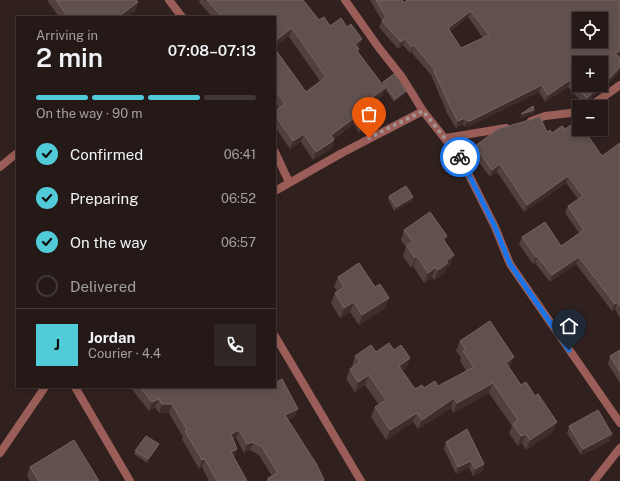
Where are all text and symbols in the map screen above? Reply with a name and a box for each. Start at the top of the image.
map controls [572,12,608,136]
button: locate [572,12,608,48]
text: Arriving in [36,28,98,43]
text: 2 min [36,42,103,73]
text: 07:08–07:13 [168,42,256,59]
button: + [572,56,608,92]
pin [352,97,386,138]
button: − [572,100,608,136]
icon: bag [358,103,380,125]
text: On the way · 90 m [36,106,143,121]
courier [440,137,480,177]
icon: check [36,143,58,165]
text: Confirmed [70,146,143,163]
icon: bike [449,146,471,168]
text: 06:41 [224,147,256,162]
icon: check [36,187,58,209]
text: Preparing [70,190,139,207]
text: 06:52 [221,191,256,206]
icon: check [36,231,58,253]
text: On the way [70,234,147,251]
text: 06:57 [221,235,256,250]
text: Delivered [70,278,136,295]
pin [552,309,586,350]
icon: home [558,315,580,337]
button: phone [214,324,256,366]
text: Jordan [88,329,135,346]
text: J [54,336,60,353]
text: Courier · 4.4 [88,346,161,361]

